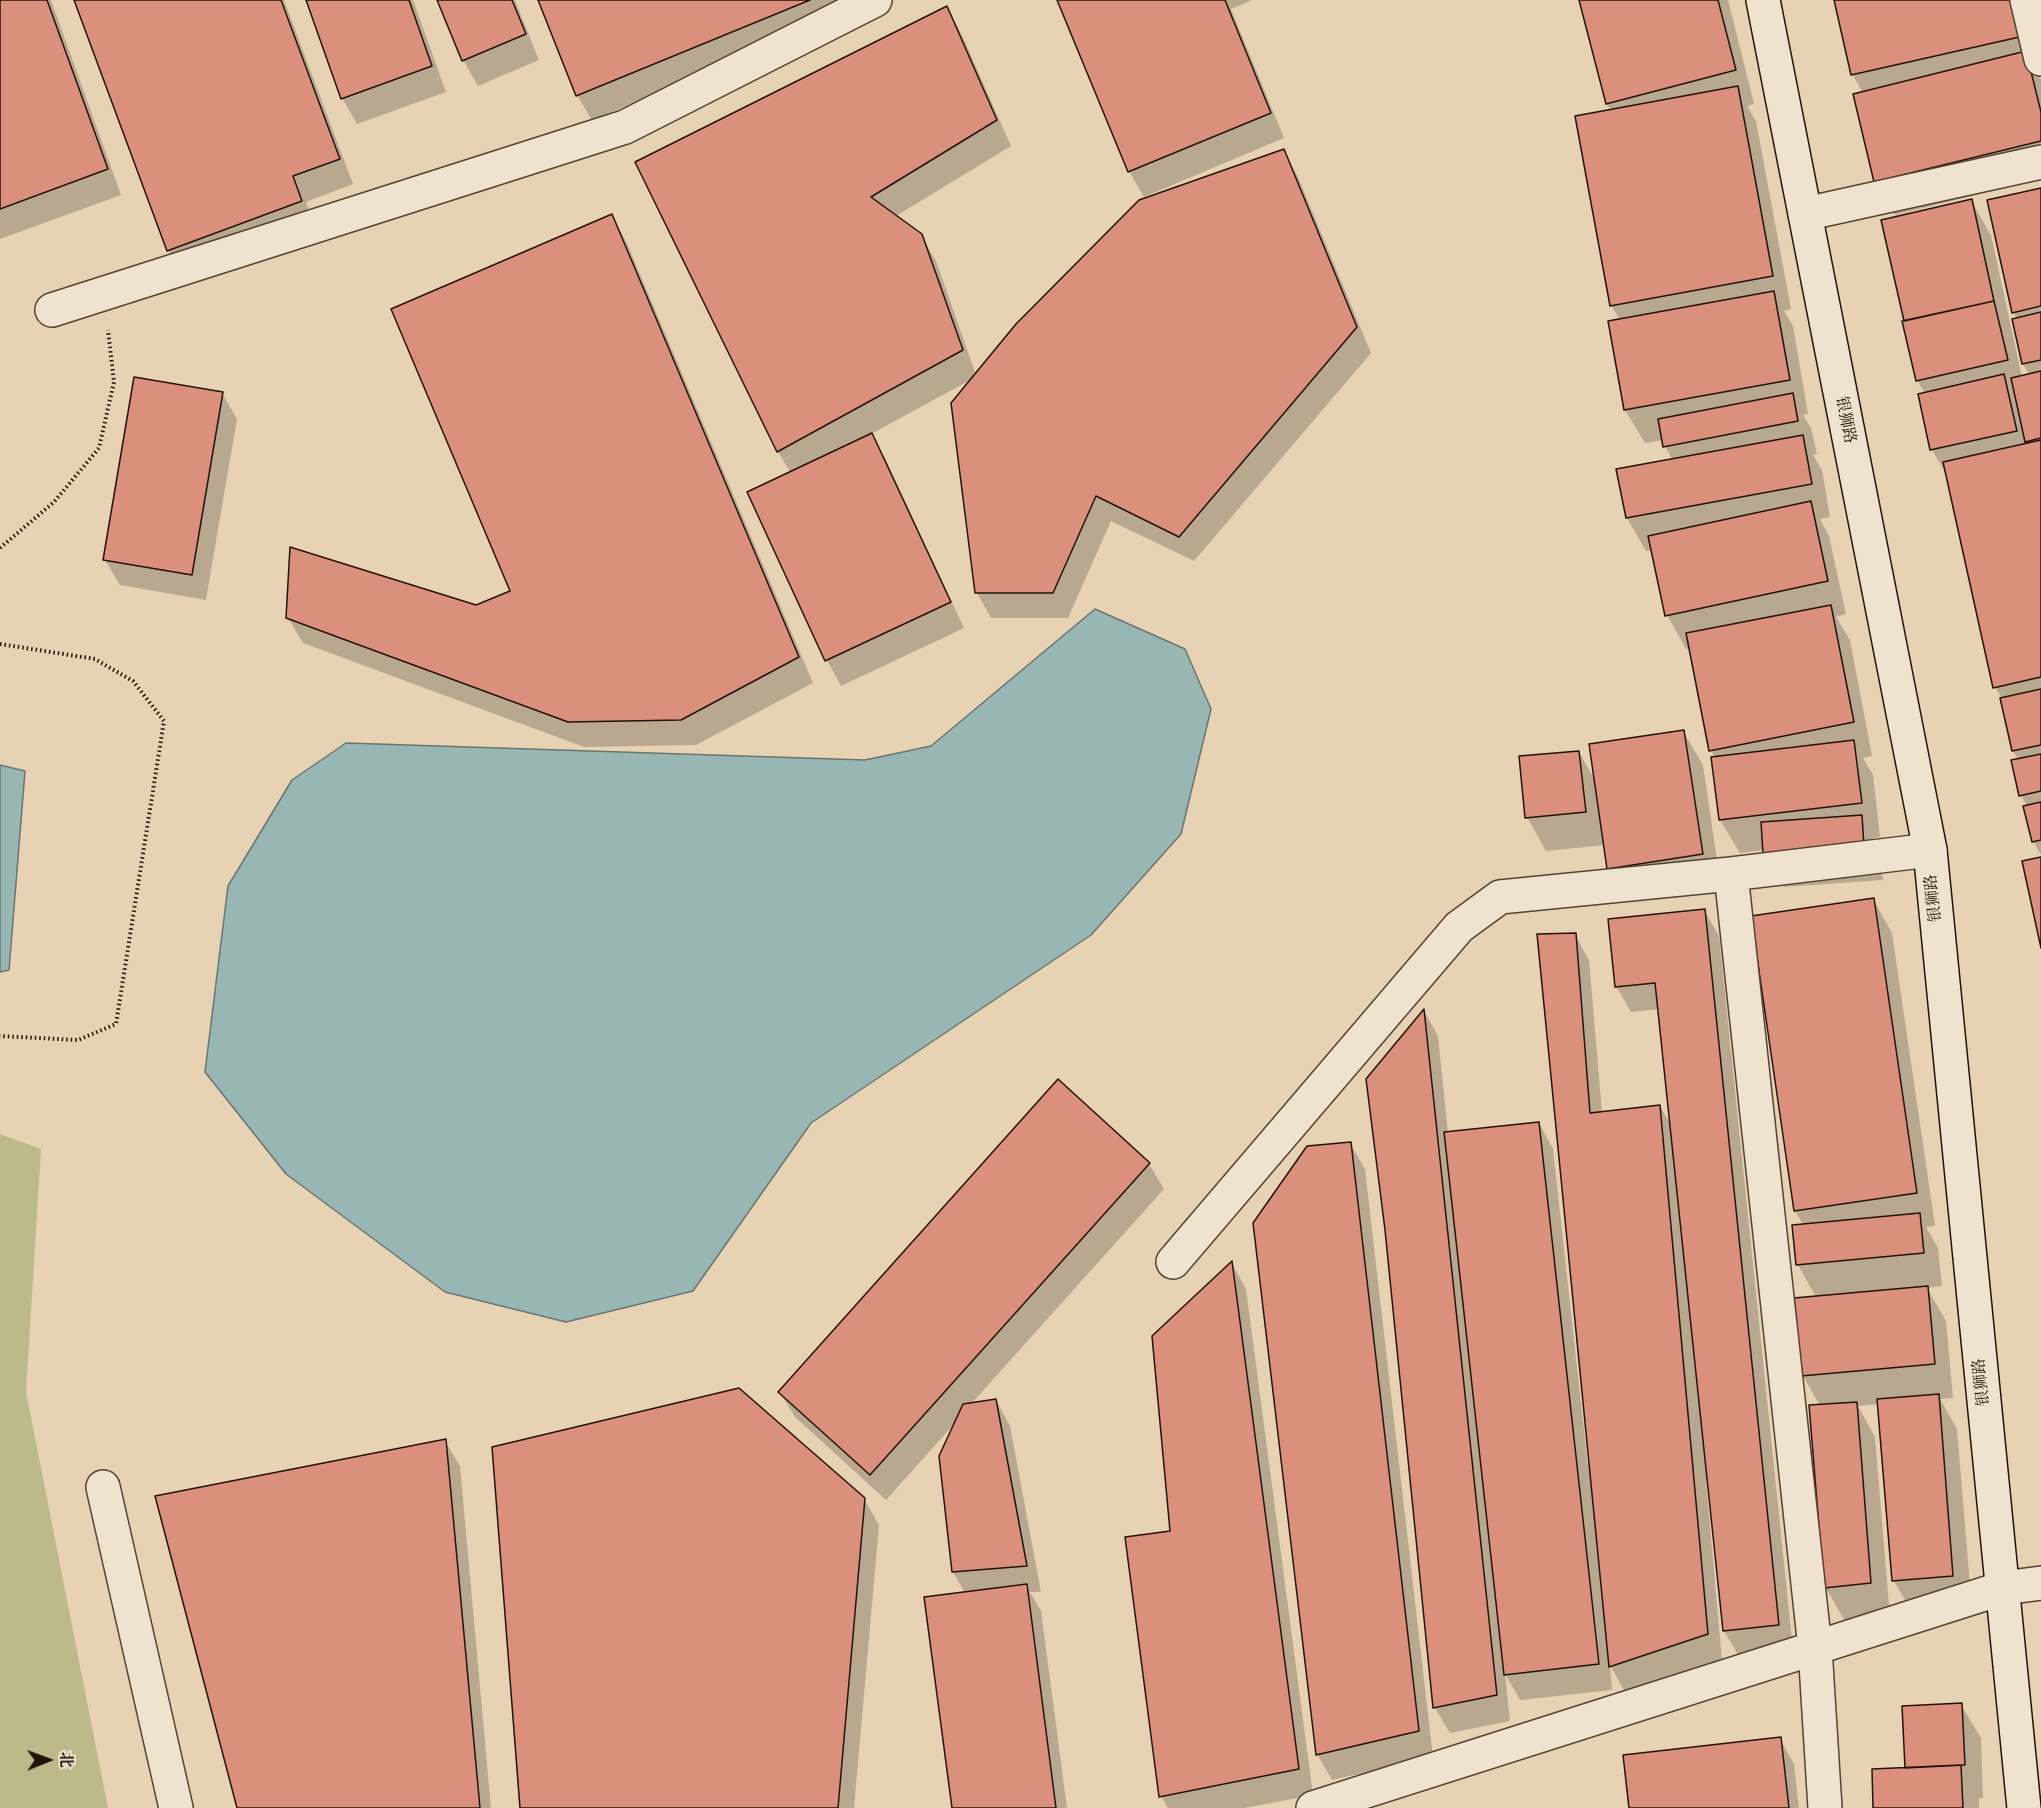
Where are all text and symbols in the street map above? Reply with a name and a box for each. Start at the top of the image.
street label: 银狮路 [1831,395,1859,445]
street label: 银狮路 [1922,873,1946,923]
street label: 银狮路 [1970,1357,1994,1407]
north arrow [18,1730,78,1790]
text: 北 [55,1751,77,1768]

